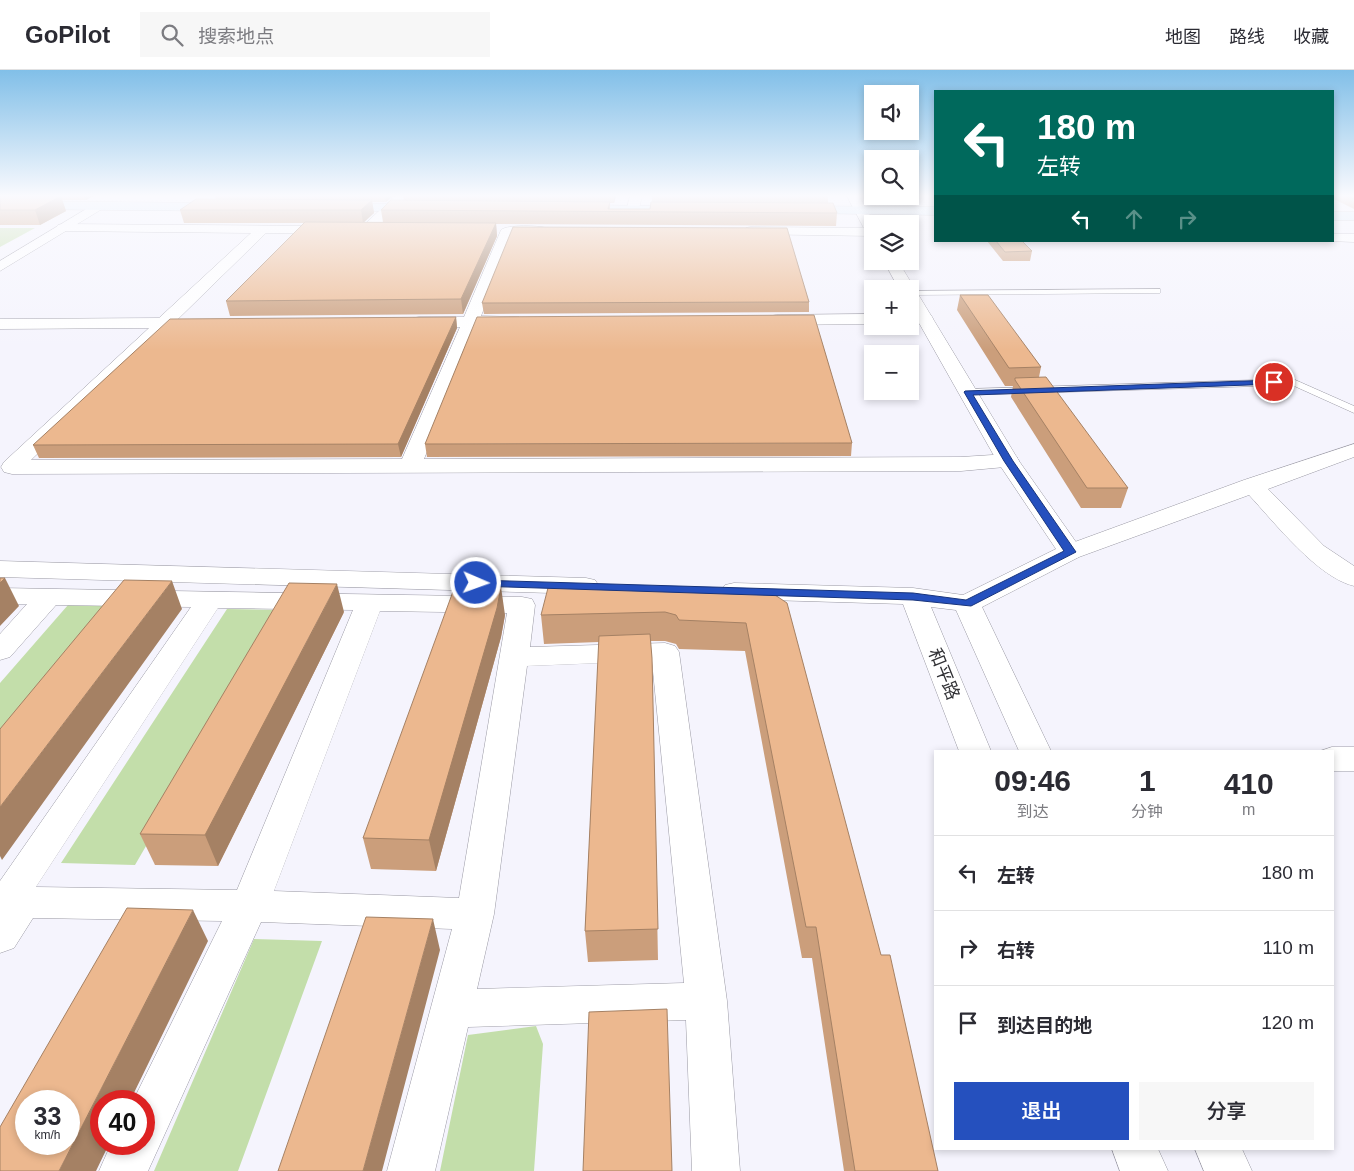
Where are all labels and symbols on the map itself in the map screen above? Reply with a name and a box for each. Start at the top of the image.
pin [1253,361,1295,403]
position arrow [449,556,501,608]
street label: 和平路 [925,645,963,703]
speed limit sign: 40 [90,1090,155,1155]

